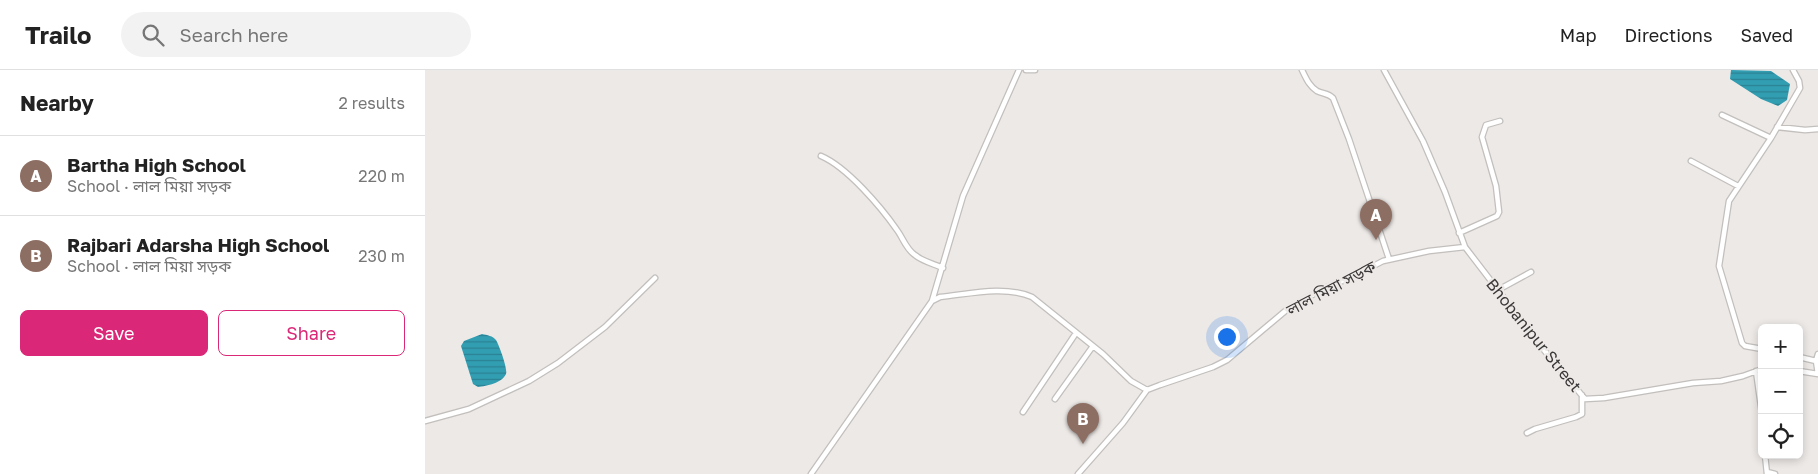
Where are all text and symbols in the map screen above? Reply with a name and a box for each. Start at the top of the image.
search box [121,12,471,57]
text: Trailo [25,20,91,49]
icon: search [139,21,167,49]
text: Search here [179,23,288,46]
text: Map [1560,24,1596,46]
text: Directions [1624,24,1712,46]
text: Saved [1740,24,1793,46]
text: Nearby [20,90,94,116]
text: 2 results [339,93,405,113]
text: Bartha High School [67,153,246,176]
text: A [30,166,42,186]
text: 220 m [358,166,405,186]
text: School · লাল মিয়া সড়ক [67,176,231,196]
pin: A [1360,199,1392,240]
text: Rajbari Adarsha High School [67,233,329,256]
text: B [30,246,42,266]
text: 230 m [358,246,405,266]
text: School · লাল মিয়া সড়ক [67,256,231,276]
street label: লাল মিয়া সড়ক [1282,256,1380,320]
street label: Bhobanipur Street [1482,274,1586,396]
button: Save [20,310,208,356]
button: Share [218,310,405,356]
your location [1214,324,1240,350]
map controls [1758,324,1803,459]
button: + [1758,324,1803,369]
button: − [1758,369,1803,414]
pin: B [1067,403,1099,444]
button: locate [1758,414,1803,459]

